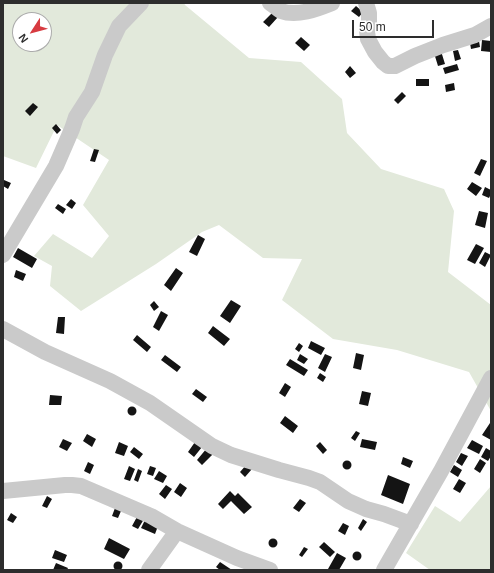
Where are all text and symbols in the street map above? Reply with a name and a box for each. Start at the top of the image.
north arrow [12,12,52,52]
scale bar [354,12,436,38]
text: 50 m [359,20,386,34]
text: N [16,32,30,45]

